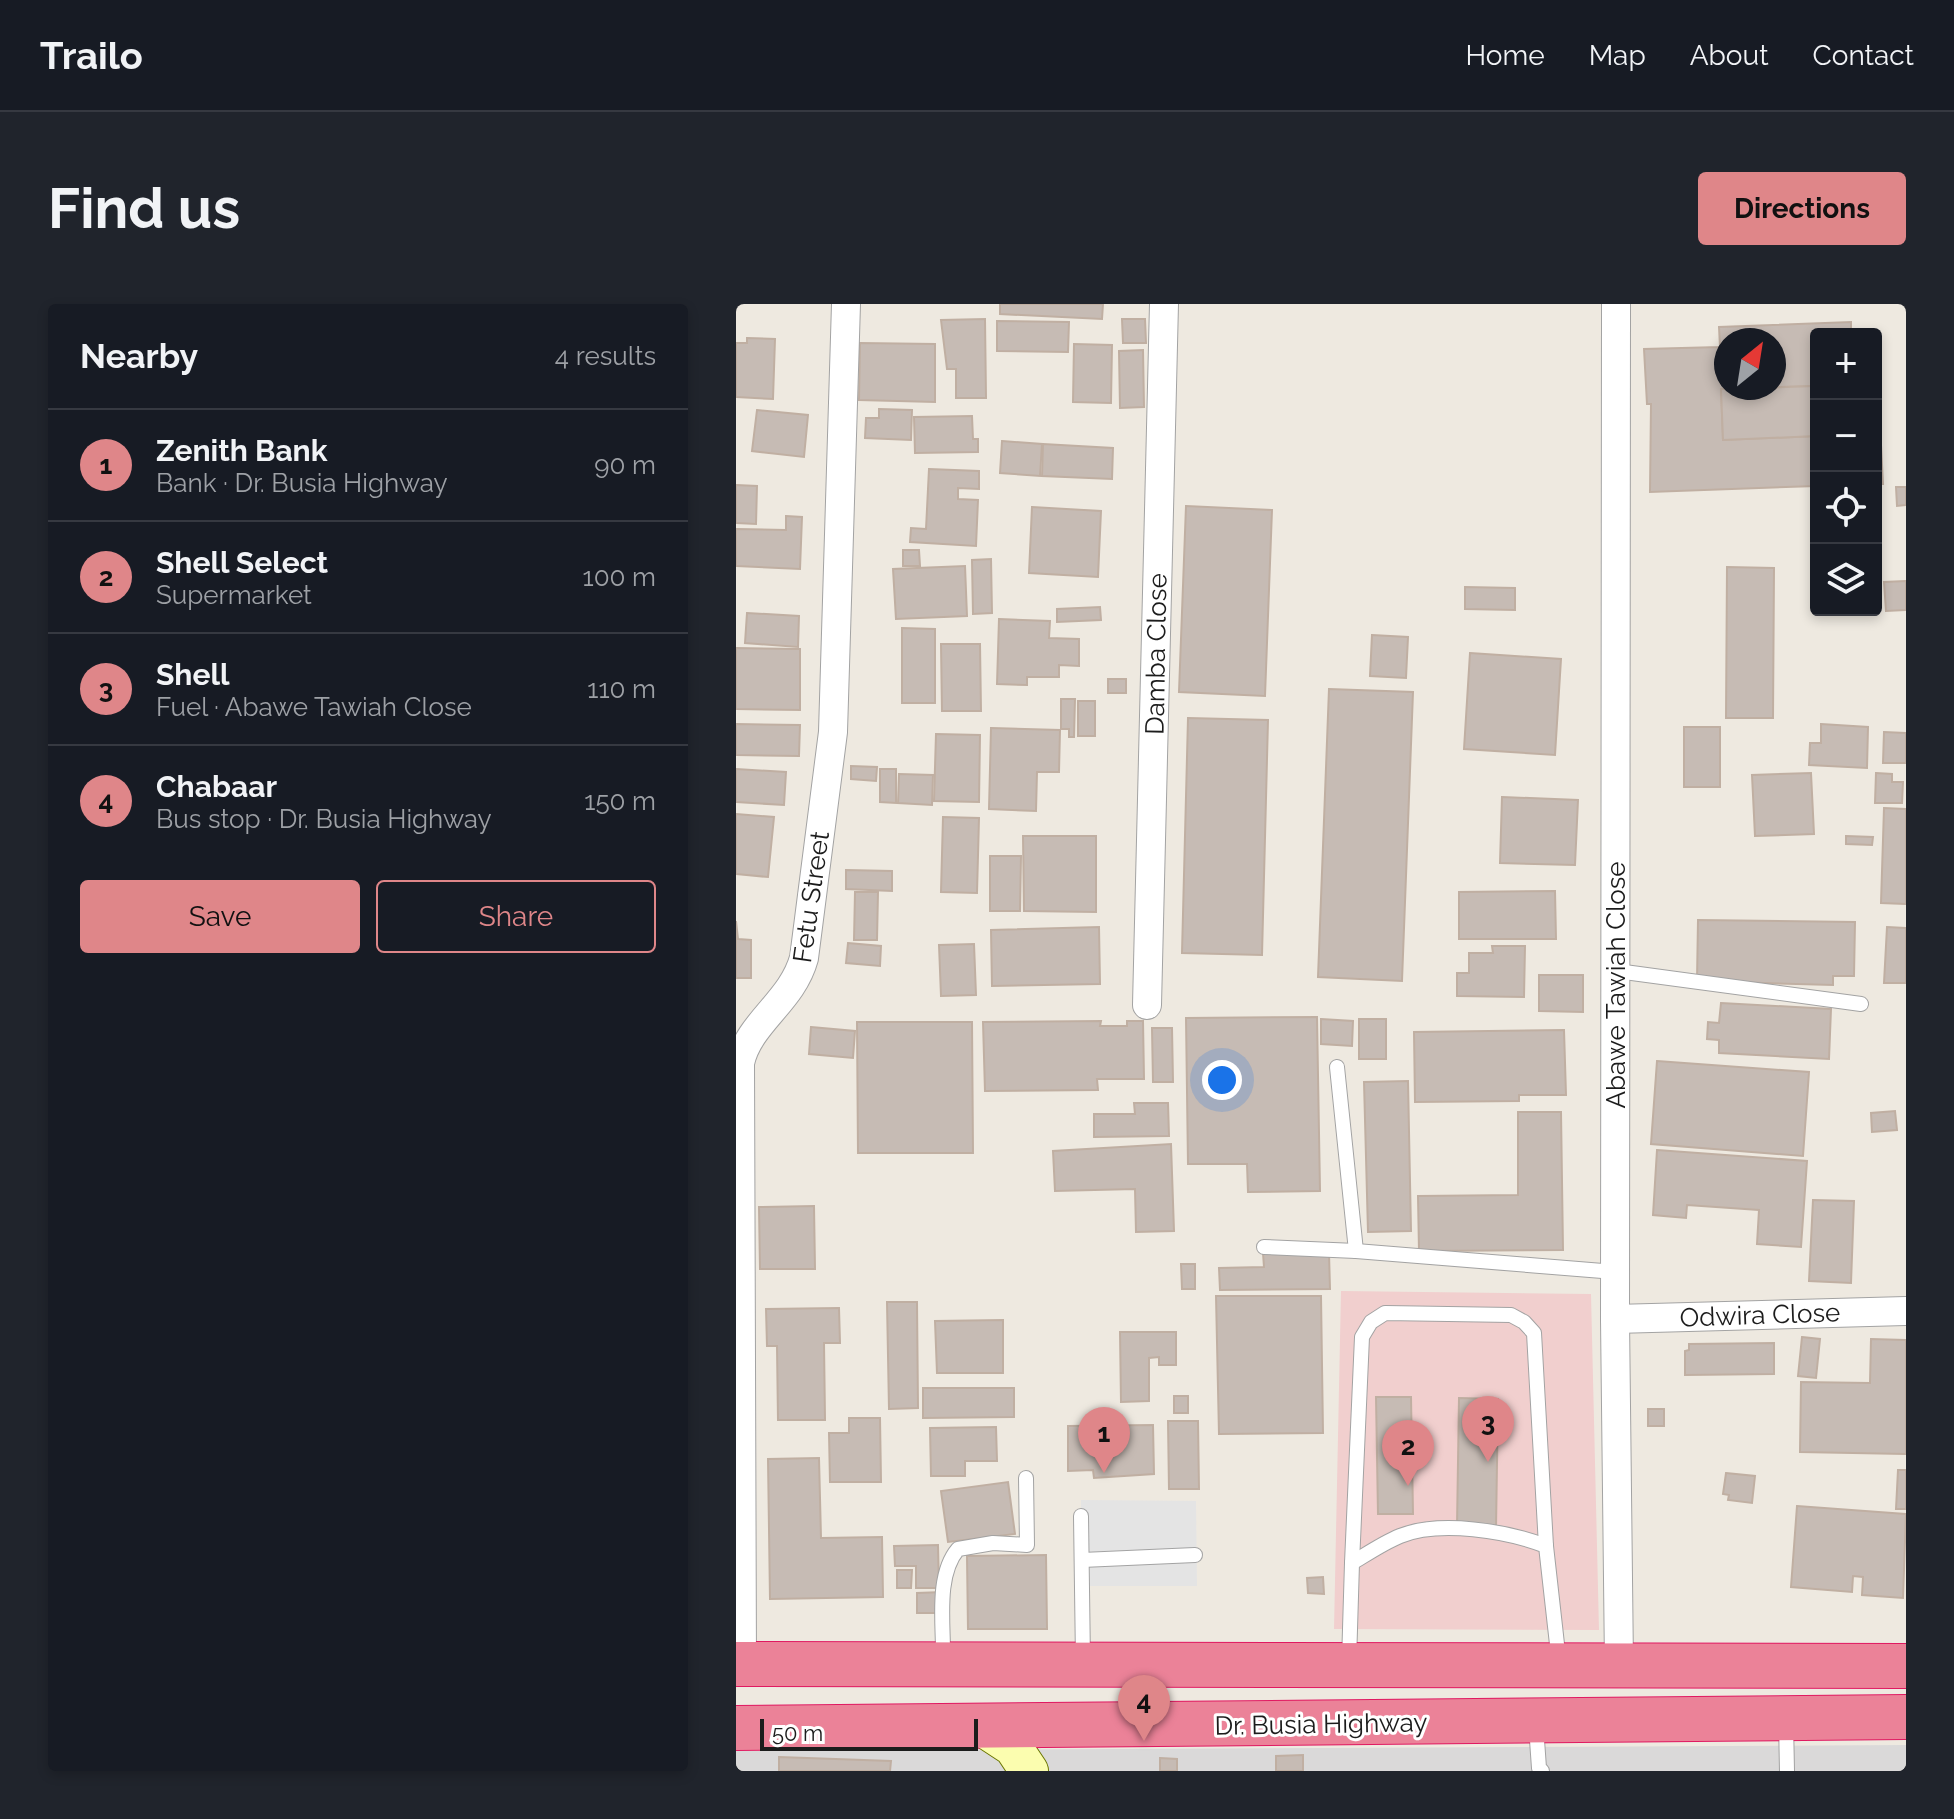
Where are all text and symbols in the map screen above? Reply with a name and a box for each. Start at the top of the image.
text: Trailo [40,33,143,78]
text: Home [1465,39,1545,72]
text: Map [1589,39,1646,72]
text: About [1690,39,1769,72]
text: Contact [1813,39,1914,72]
button: Directions [1698,172,1906,245]
text: Find us [48,175,240,241]
north arrow [1714,328,1786,400]
map controls [1810,328,1882,616]
button: + [1810,328,1882,400]
text: Nearby [80,336,198,376]
text: 4 results [555,341,656,371]
button: − [1810,400,1882,472]
text: Zenith Bank [156,433,327,468]
text: 1 [100,450,112,480]
text: 90 m [594,450,656,480]
text: Bank · Dr. Busia Highway [156,468,448,498]
button: locate [1810,472,1882,544]
button: layers [1810,544,1882,616]
text: Shell Select [156,545,328,580]
text: 2 [99,562,113,592]
text: 100 m [583,562,656,592]
street label: Damba Close [1140,573,1172,735]
text: Supermarket [156,580,312,610]
text: Shell [156,657,229,692]
text: 3 [99,674,113,704]
text: 110 m [587,674,656,704]
text: Fuel · Abawe Tawiah Close [156,692,472,722]
text: Chabaar [156,769,277,804]
text: 4 [99,786,113,816]
text: 150 m [584,786,656,816]
text: Bus stop · Dr. Busia Highway [156,804,492,834]
street label: Fetu Street [787,829,835,965]
street label: Abawe Tawiah Close [1601,861,1631,1109]
button: Save [80,880,360,953]
button: Share [376,880,656,953]
your location [1202,1060,1242,1100]
street label: Odwira Close [1679,1297,1841,1333]
pin: 3 [1462,1396,1514,1462]
pin: 1 [1078,1407,1130,1473]
pin: 2 [1382,1420,1434,1486]
pin: 4 [1118,1675,1170,1741]
street label: Dr. Busia Highway [1214,1707,1428,1741]
scale bar [760,1715,978,1751]
text: 50 m [772,1720,823,1746]

